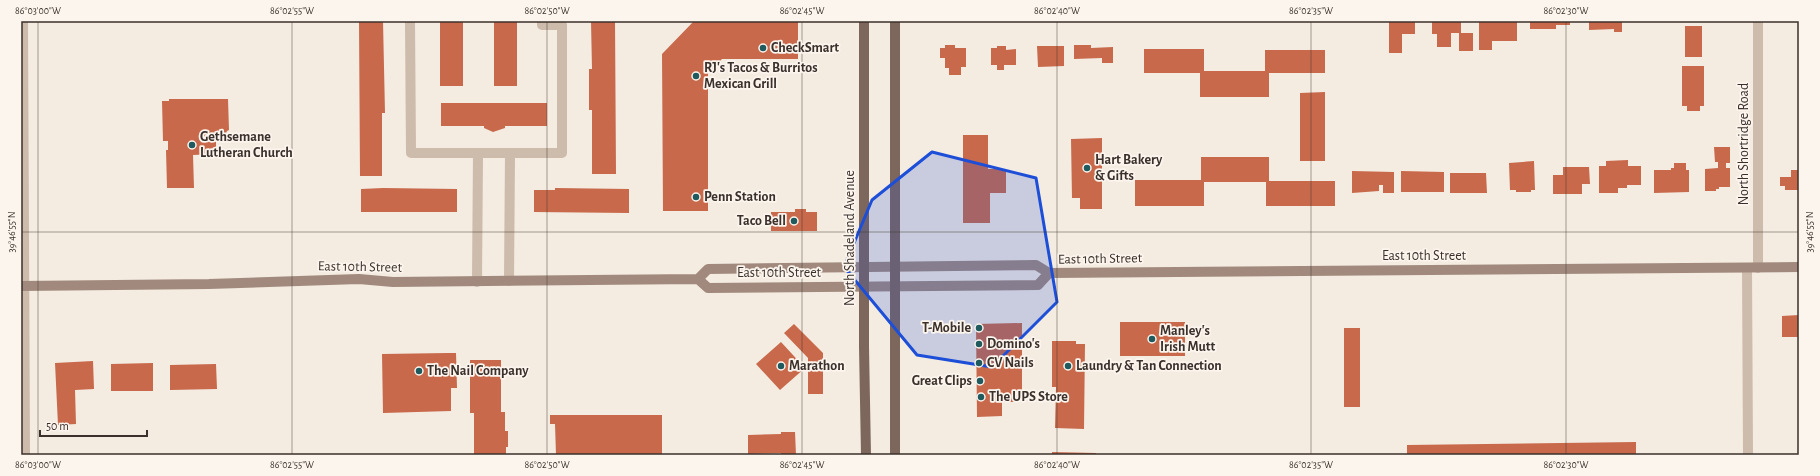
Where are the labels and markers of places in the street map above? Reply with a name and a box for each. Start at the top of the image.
place label: CheckSmart [771,41,839,55]
marker: CheckSmart [758,43,768,53]
place label: RJ's Tacos & Burritos Mexican Grill [704,61,818,91]
marker: RJ's Tacos & Burritos Mexican Grill [691,71,701,81]
place label: Gethsemane Lutheran Church [200,130,293,160]
marker: Gethsemane Lutheran Church [187,140,197,150]
place label: Hart Bakery & Gifts [1095,153,1163,183]
marker: Hart Bakery & Gifts [1082,163,1092,173]
place label: Penn Station [704,190,776,204]
marker: Penn Station [691,192,701,202]
place label: Taco Bell [737,214,786,228]
marker: Taco Bell [789,216,799,226]
place label: T-Mobile [922,321,971,335]
marker: T-Mobile [974,323,984,333]
place label: Manley's Irish Mutt [1160,324,1215,354]
marker: Manley's Irish Mutt [1147,334,1157,344]
place label: Domino's [987,337,1040,351]
marker: Domino's [974,339,984,349]
place label: CV Nails [987,356,1034,370]
marker: CV Nails [974,358,984,368]
place label: Marathon [789,359,845,373]
place label: Laundry & Tan Connection [1076,359,1222,373]
marker: Marathon [776,361,786,371]
marker: Laundry & Tan Connection [1063,361,1073,371]
place label: The Nail Company [427,364,529,378]
marker: The Nail Company [414,366,424,376]
place label: Great Clips [912,374,972,388]
marker: Great Clips [975,376,985,386]
place label: The UPS Store [989,390,1068,404]
marker: The UPS Store [976,392,986,402]

